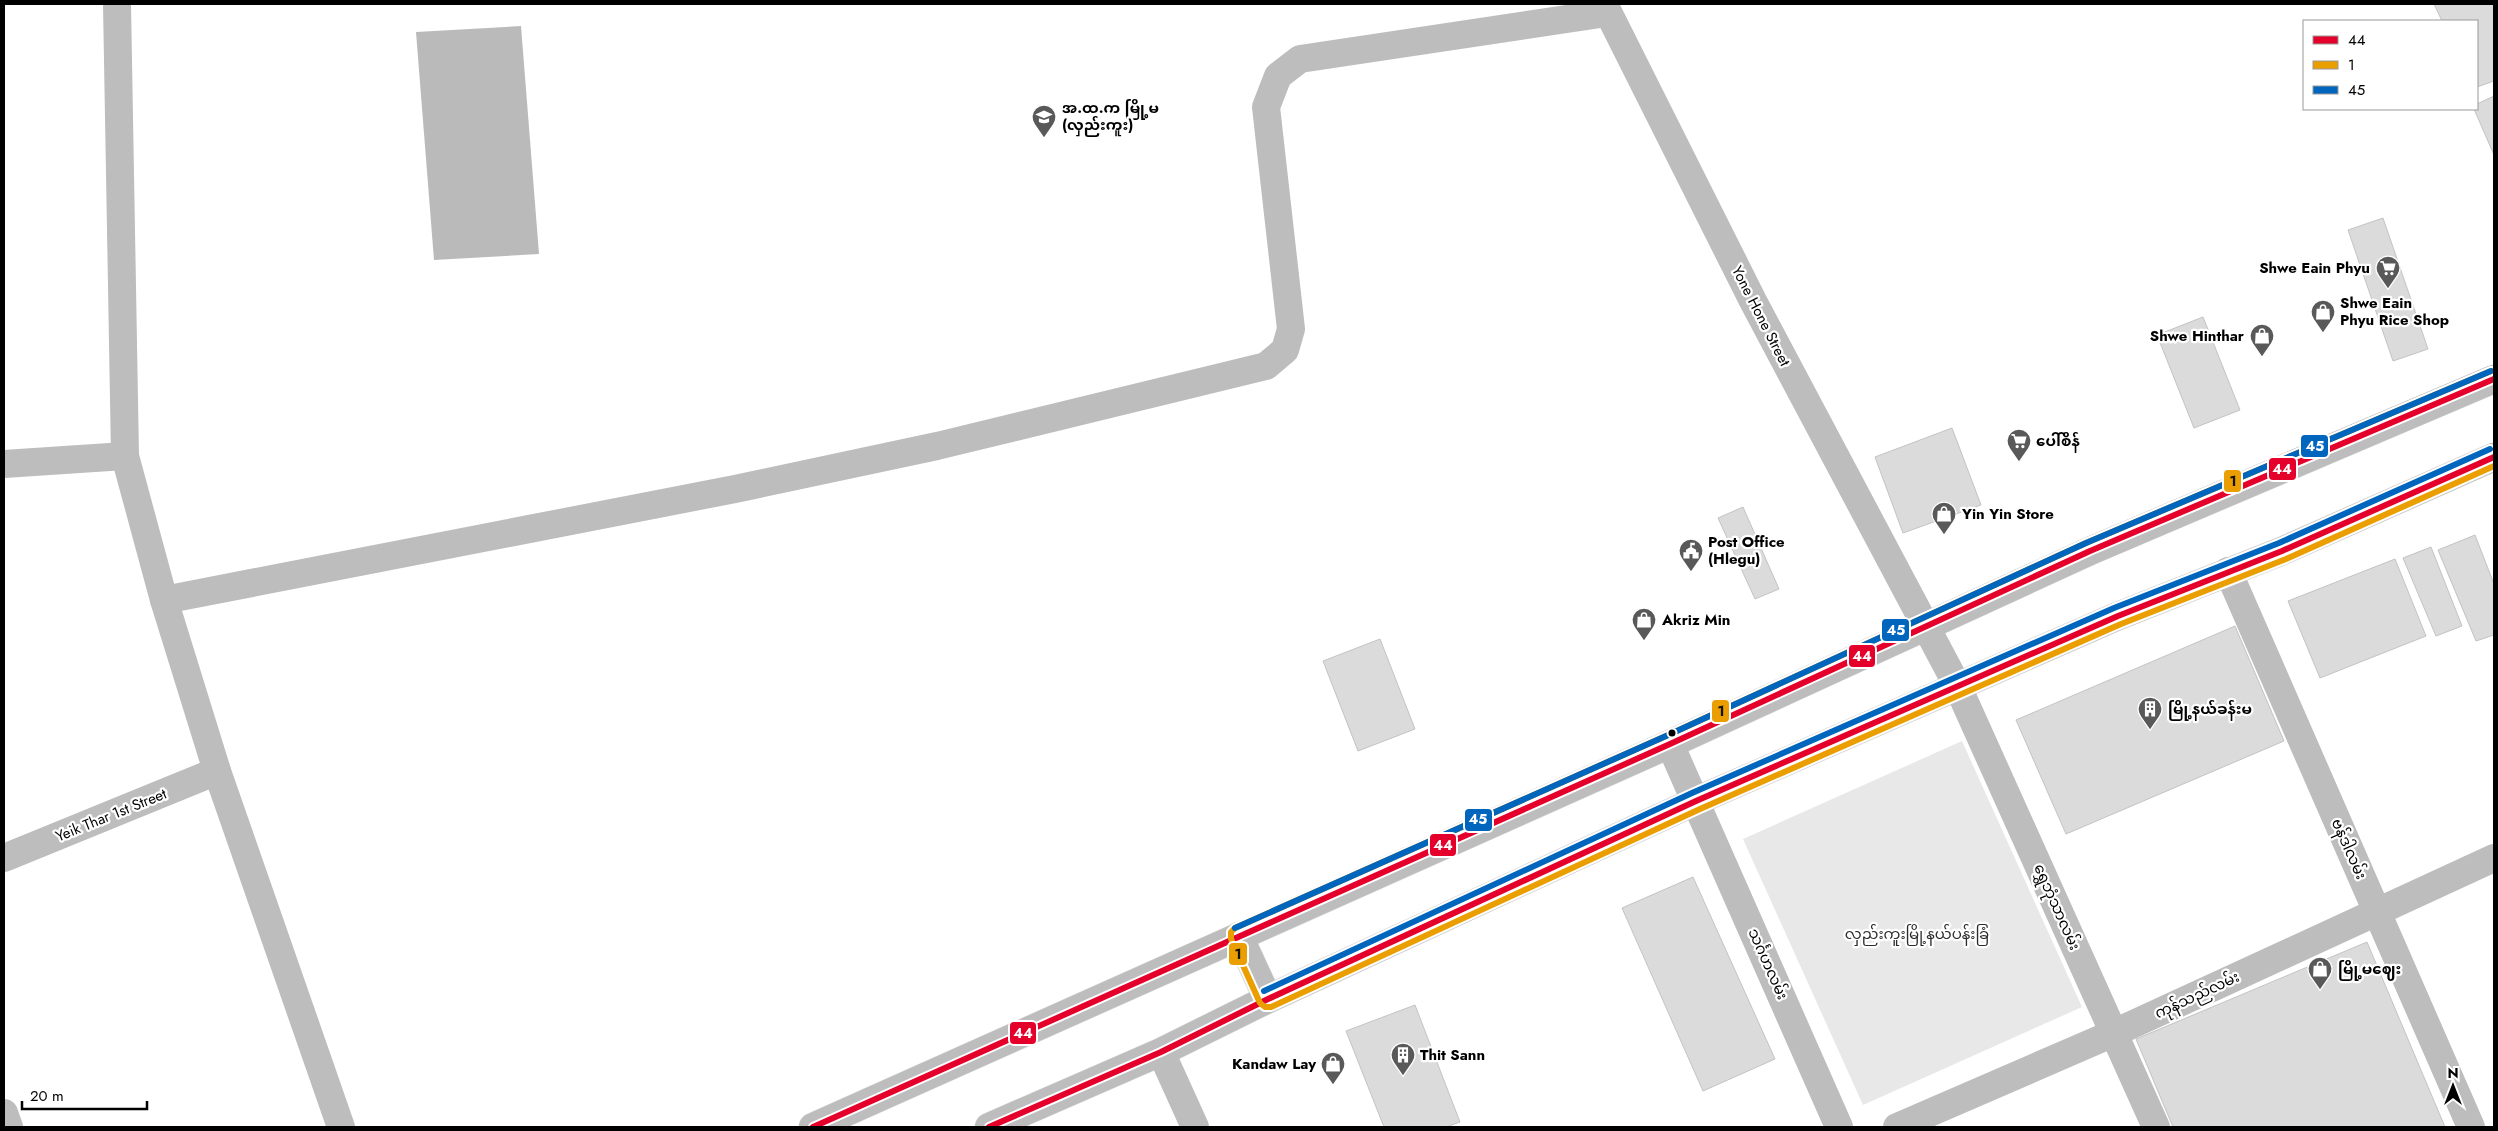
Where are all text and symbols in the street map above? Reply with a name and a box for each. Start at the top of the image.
legend [2303,20,2478,110]
text: 44 [2348,29,2366,51]
text: 1 [2348,54,2355,76]
text: 45 [2348,79,2365,101]
place label: အ.ထ.က မြို့မ (လှည်းကူး) [1062,97,1159,137]
school or university icon: အ.ထ.က မြို့မ (လှည်းကူး) [1031,104,1057,138]
supermarket icon: Shwe Eain Phyu [2375,255,2401,289]
place label: Shwe Eain Phyu [2259,257,2370,279]
street label: Yone Hone Street [1726,262,1796,370]
place label: Shwe Eain Phyu Rice Shop [2340,292,2449,331]
shop icon: Shwe Eain Phyu Rice Shop [2310,299,2336,333]
shop icon: Shwe Hinthar [2249,323,2275,357]
place label: Shwe Hinthar [2150,325,2245,347]
supermarket icon: ပေါ်စိန် [2006,428,2032,462]
place label: ပေါ်စိန် [2036,430,2080,453]
line badge: 45 [2300,434,2329,458]
text: 45 [2306,436,2324,456]
line badge: 44 [2268,457,2297,481]
text: 44 [2272,459,2292,479]
line badge: 1 [2223,469,2242,493]
text: 1 [2229,471,2237,491]
shop icon: Yin Yin Store [1931,501,1957,535]
place label: Yin Yin Store [1961,503,2054,525]
place label: Post Office (Hlegu) [1708,531,1785,570]
public building icon: Post Office (Hlegu) [1678,538,1704,572]
shop icon: Akriz Min [1631,607,1657,641]
place label: Akriz Min [1661,609,1730,631]
line badge: 45 [1881,618,1910,642]
text: 45 [1887,620,1905,640]
line badge: 44 [1848,644,1876,668]
text: 44 [1852,646,1872,666]
building icon: မြို့နယ်ခန်းမ [2137,696,2163,730]
place label: မြို့နယ်ခန်းမ [2168,698,2252,721]
line badge: 1 [1711,699,1730,723]
text: 1 [1717,701,1725,721]
unlabelled marker [1667,728,1677,738]
street label: Yeik Thar 1st Street [52,783,170,847]
line badge: 45 [1464,808,1493,832]
text: 45 [1469,809,1487,829]
street label: ဗန်ဒါလမ်း [2325,815,2372,883]
line badge: 44 [1429,833,1457,857]
text: 44 [1433,835,1453,855]
street label: ရွှေဘုံသာလမ်း [2027,860,2086,954]
park label: လှည်းကူးမြို့နယ်ပန်းခြံ [1845,923,1989,946]
street label: သင်္ဂဟလမ်း [1742,925,1794,1003]
line badge: 1 [1228,942,1248,966]
text: 1 [1234,944,1242,964]
shop icon: မြို့မဈေး [2307,956,2333,990]
place label: မြို့မဈေး [2338,958,2401,981]
street label: ကုန်သည်လမ်း [2151,966,2243,1025]
line badge: 44 [1009,1021,1037,1045]
text: 44 [1013,1023,1033,1043]
building icon: Thit Sann [1390,1042,1416,1076]
place label: Thit Sann [1420,1044,1485,1066]
shop icon: Kandaw Lay [1320,1051,1346,1085]
place label: Kandaw Lay [1232,1053,1316,1075]
north arrow [2428,1061,2478,1111]
text: N [2447,1063,2459,1083]
scale bar [22,1078,148,1110]
text: 20 m [30,1085,64,1107]

